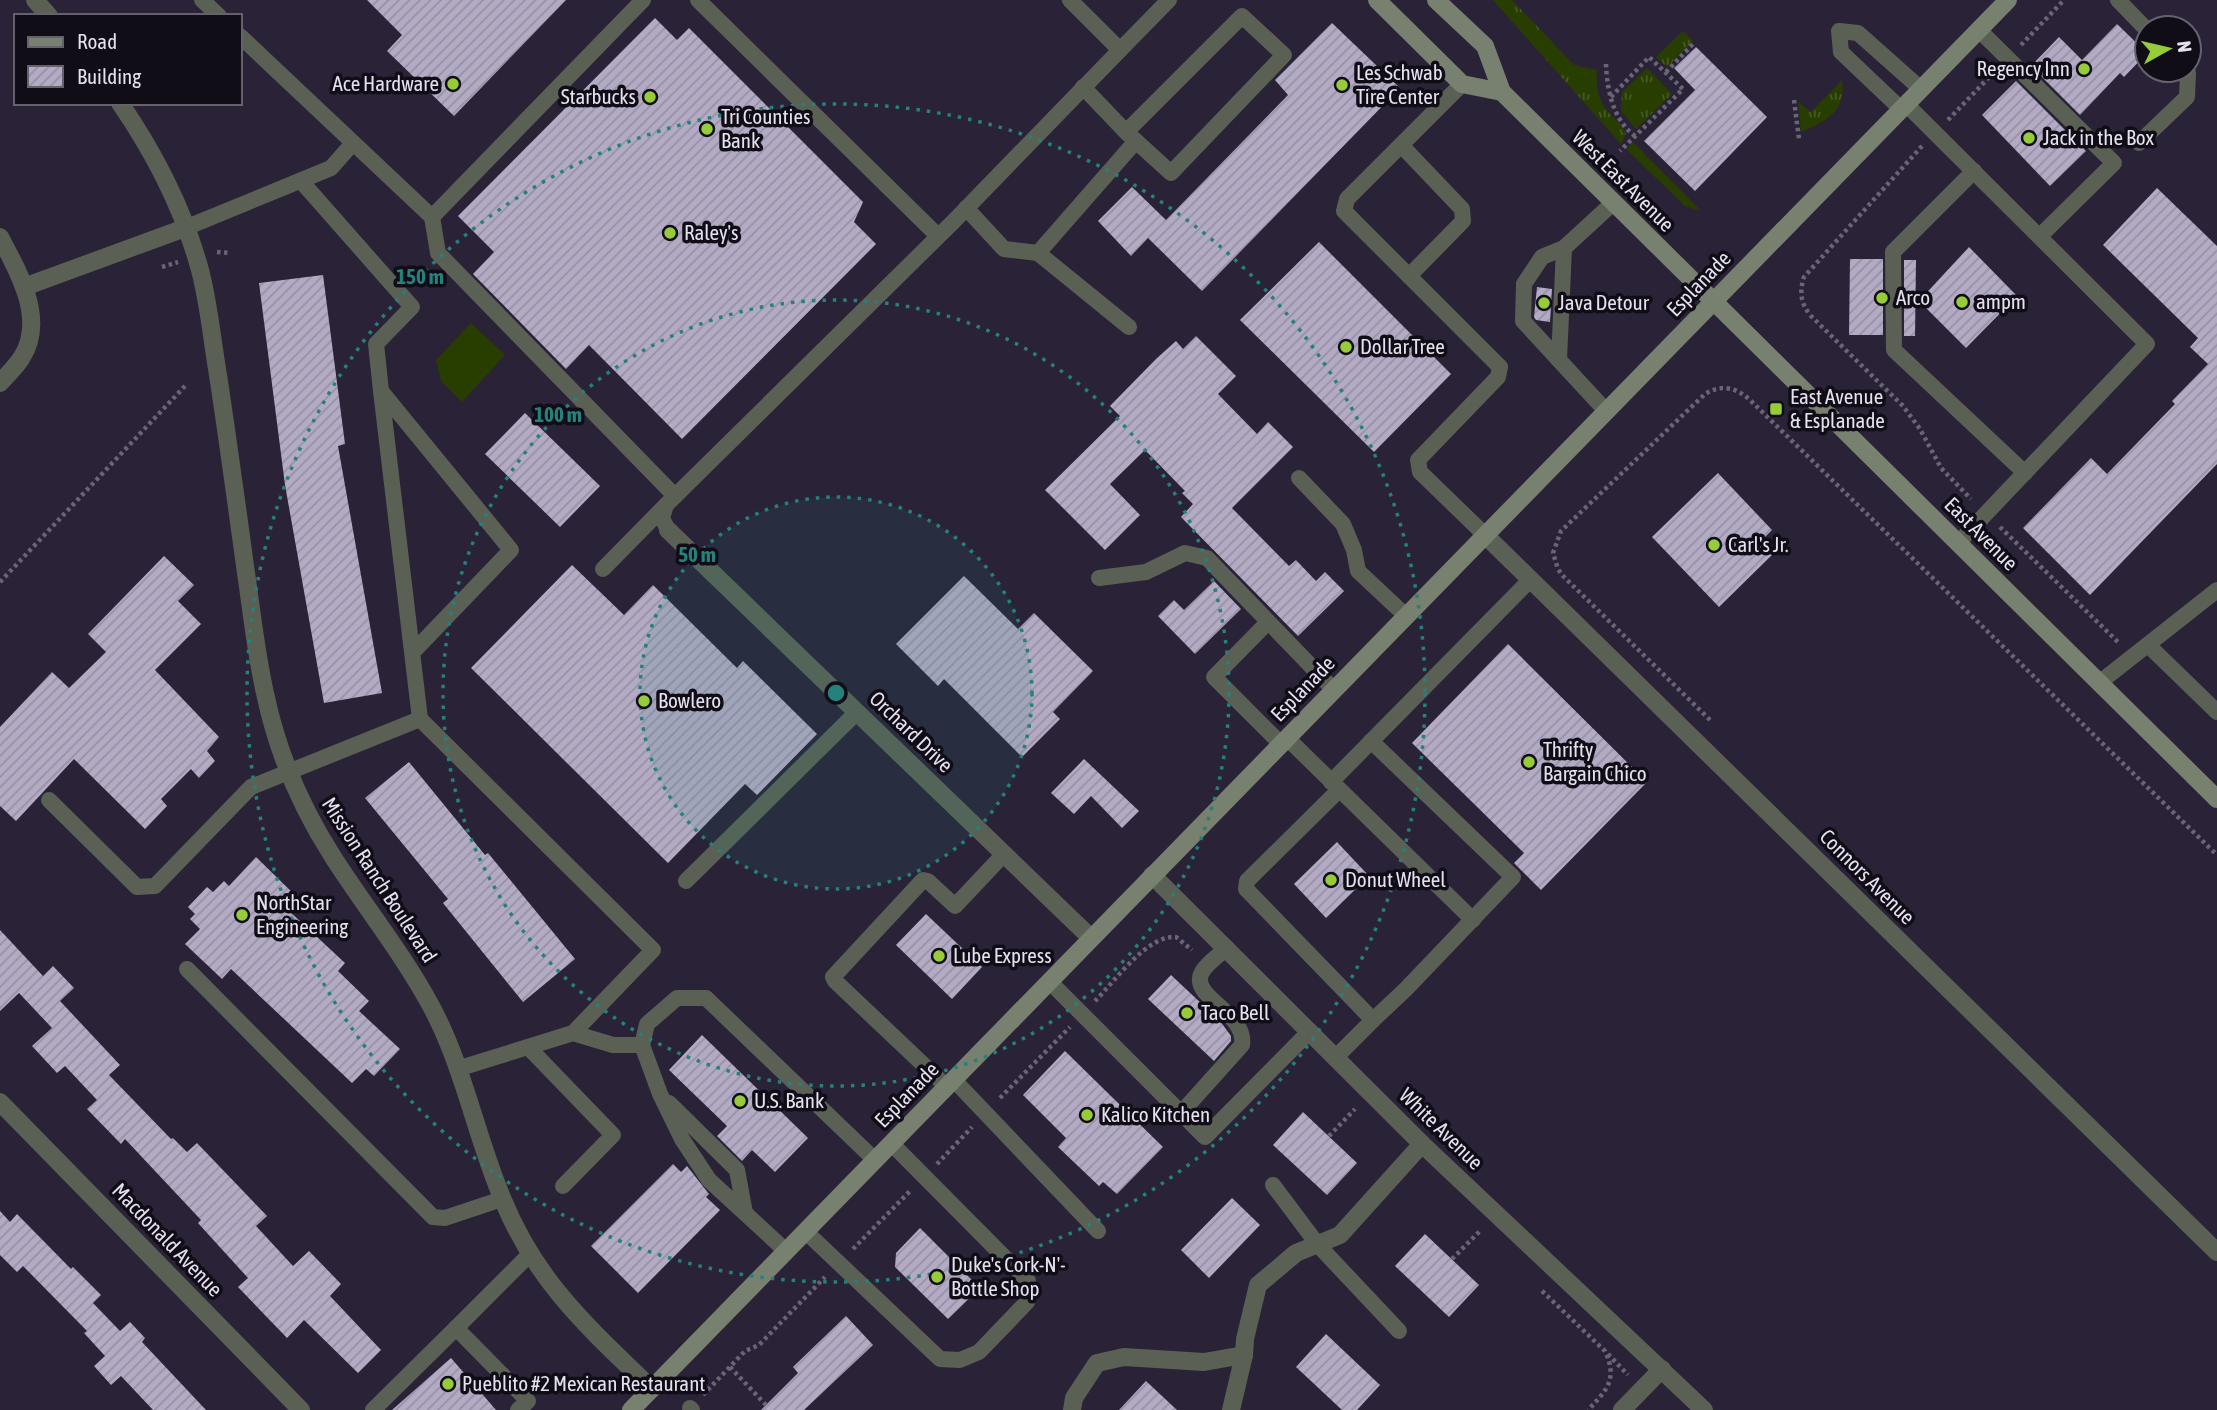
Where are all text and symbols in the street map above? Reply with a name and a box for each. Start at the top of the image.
legend [14,14,242,105]
north arrow [2133,14,2203,84]
text: Road [77,29,117,53]
text: N [2173,40,2197,54]
place label: Regency Inn [1977,56,2070,80]
place label: Les Schwab Tire Center [1356,60,1443,108]
marker: Regency Inn [2076,61,2092,77]
text: Building [77,64,141,88]
place label: Ace Hardware [333,71,439,95]
marker: Ace Hardware [445,76,461,92]
marker: Les Schwab Tire Center [1334,77,1350,93]
place label: Starbucks [561,84,636,108]
marker: Starbucks [642,89,658,105]
place label: Tri Counties Bank [721,104,810,152]
marker: Tri Counties Bank [699,121,715,137]
street label: West East Avenue [1568,125,1679,236]
place label: Jack in the Box [2043,125,2155,149]
marker: Jack in the Box [2021,130,2037,146]
place label: Raley's [684,220,738,244]
marker: Raley's [662,225,678,241]
street label: Esplanade [1661,246,1735,321]
text: 150 m [396,264,444,288]
place label: Arco [1896,285,1930,309]
place label: ampm [1976,289,2026,313]
place label: Java Detour [1558,290,1650,314]
marker: Arco [1874,290,1890,306]
marker: ampm [1954,294,1970,310]
marker: Java Detour [1536,295,1552,311]
place label: Dollar Tree [1360,334,1445,358]
marker: Dollar Tree [1338,339,1354,355]
place label: East Avenue & Esplanade [1790,384,1885,432]
marker: East Avenue & Esplanade [1768,401,1784,417]
text: 100 m [534,402,582,426]
street label: East Avenue [1940,492,2023,575]
place label: Carl's Jr. [1728,532,1789,556]
marker: Carl's Jr. [1706,537,1722,553]
text: 50 m [678,542,716,566]
street label: Esplanade [1265,651,1339,726]
centre of rings [824,681,848,705]
street label: Orchard Drive [865,686,958,777]
place label: Bowlero [658,688,721,712]
marker: Bowlero [636,693,652,709]
place label: Thrifty Bargain Chico [1543,737,1647,785]
marker: Thrifty Bargain Chico [1521,754,1537,770]
street label: Mission Ranch Boulevard [318,792,442,966]
street label: Connors Avenue [1815,824,1920,929]
place label: Donut Wheel [1345,867,1446,891]
marker: Donut Wheel [1323,872,1339,888]
place label: NorthStar Engineering [256,890,348,938]
marker: NorthStar Engineering [234,907,250,923]
place label: Lube Express [953,943,1052,967]
marker: Lube Express [931,948,947,964]
place label: Taco Bell [1201,1000,1270,1024]
marker: Taco Bell [1179,1005,1195,1021]
street label: Esplanade [869,1057,943,1132]
street label: White Avenue [1395,1083,1488,1174]
place label: U.S. Bank [754,1088,824,1112]
marker: U.S. Bank [732,1093,748,1109]
place label: Kalico Kitchen [1101,1102,1210,1126]
marker: Kalico Kitchen [1079,1107,1095,1123]
street label: Macdonald Avenue [108,1178,228,1301]
place label: Duke's Cork-N'- Bottle Shop [951,1252,1065,1300]
marker: Duke's Cork-N'- Bottle Shop [929,1269,945,1285]
place label: Pueblito #2 Mexican Restaurant [462,1371,705,1395]
marker: Pueblito #2 Mexican Restaurant [440,1376,456,1392]

